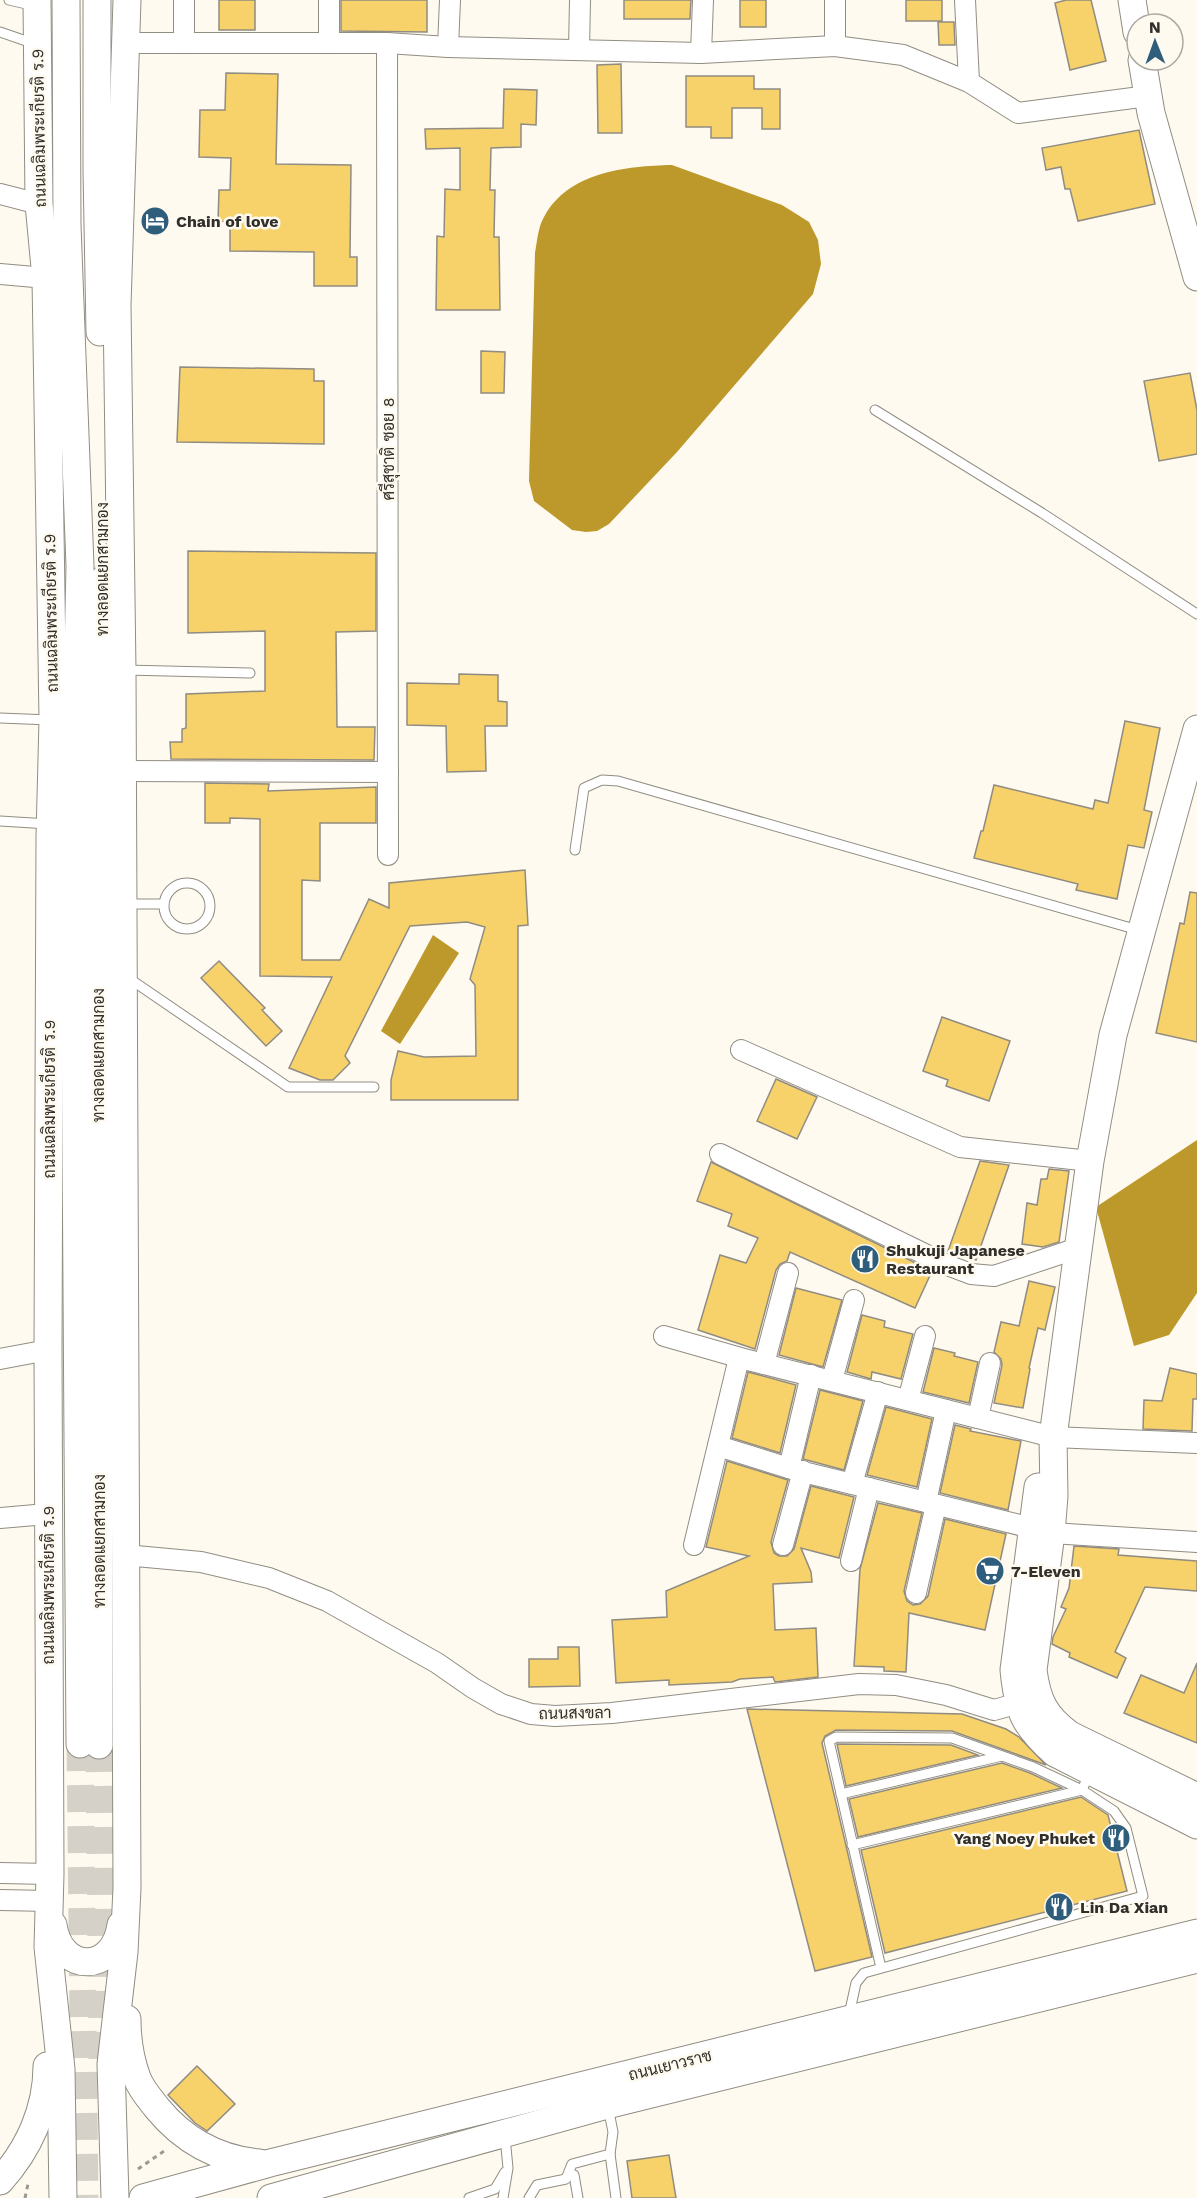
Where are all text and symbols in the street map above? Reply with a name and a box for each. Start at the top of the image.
north arrow [1125,12,1185,72]
text: N [1149,18,1161,37]
street label: ถนนเฉลิมพระเกียรติ ร.9 [26,48,50,208]
hotel icon: Chain of love [139,205,171,237]
place label: Chain of love [176,212,279,231]
street label: ศรีสุชาติ ซอย 8 [377,398,400,501]
street label: ทางลอดแยกสามกอง [93,502,112,636]
street label: ถนนเฉลิมพระเกียรติ ร.9 [38,533,62,693]
street label: ทางลอดแยกสามกอง [89,988,108,1122]
street label: ถนนเฉลิมพระเกียรติ ร.9 [38,1020,59,1178]
place label: Shukuji Japanese Restaurant [886,1241,1025,1278]
restaurant icon: Shukuji Japanese Restaurant [849,1243,881,1275]
street label: ทางลอดแยกสามกอง [90,1474,109,1608]
street label: ถนนเฉลิมพระเกียรติ ร.9 [37,1506,58,1664]
supermarket icon: 7-Eleven [974,1555,1006,1587]
place label: 7-Eleven [1011,1562,1081,1581]
street label: ถนนสงขลา [538,1703,612,1723]
restaurant icon: Yang Noey Phuket [1100,1822,1132,1854]
place label: Yang Noey Phuket [954,1829,1095,1848]
restaurant icon: Lin Da Xian [1043,1891,1075,1923]
place label: Lin Da Xian [1080,1898,1168,1917]
street label: ถนนเยาวราช [626,2046,714,2084]

